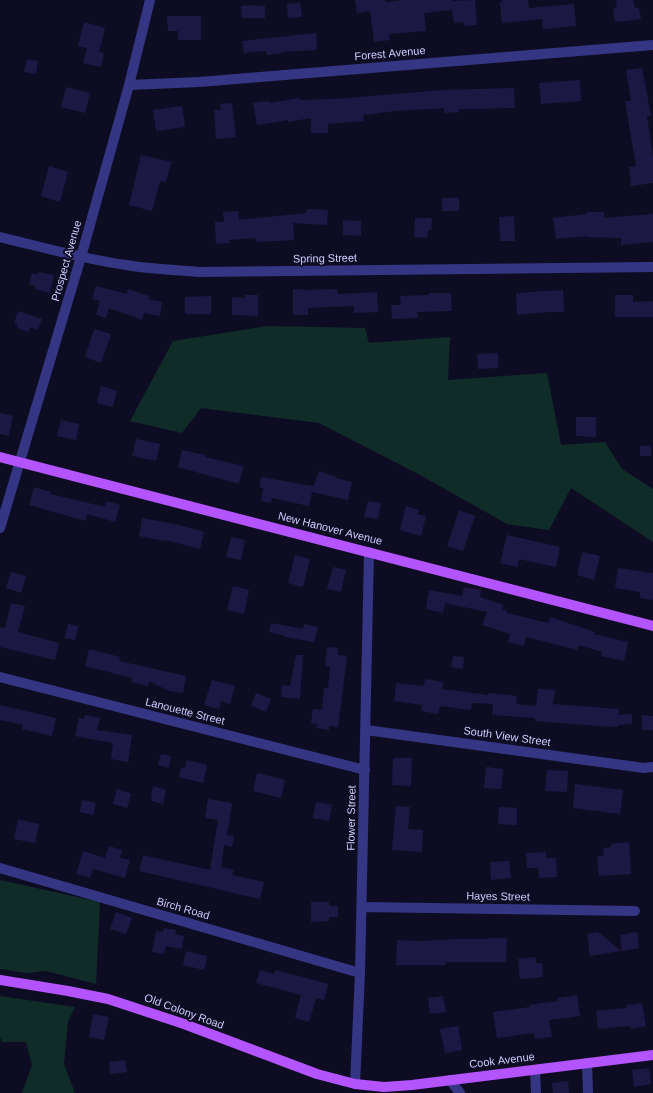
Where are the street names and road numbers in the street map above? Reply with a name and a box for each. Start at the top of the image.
street label: Forest Avenue [354,44,426,64]
street label: Prospect Avenue [49,219,85,303]
street label: Spring Street [293,252,357,266]
street label: New Hanover Avenue [277,510,383,548]
street label: Lanouette Street [144,696,226,728]
street label: South View Street [463,724,551,750]
street label: Flower Street [345,785,359,851]
street label: Hayes Street [466,890,530,904]
street label: Birch Road [155,895,211,923]
street label: Old Colony Road [142,991,226,1033]
street label: Cook Avenue [469,1050,535,1072]

